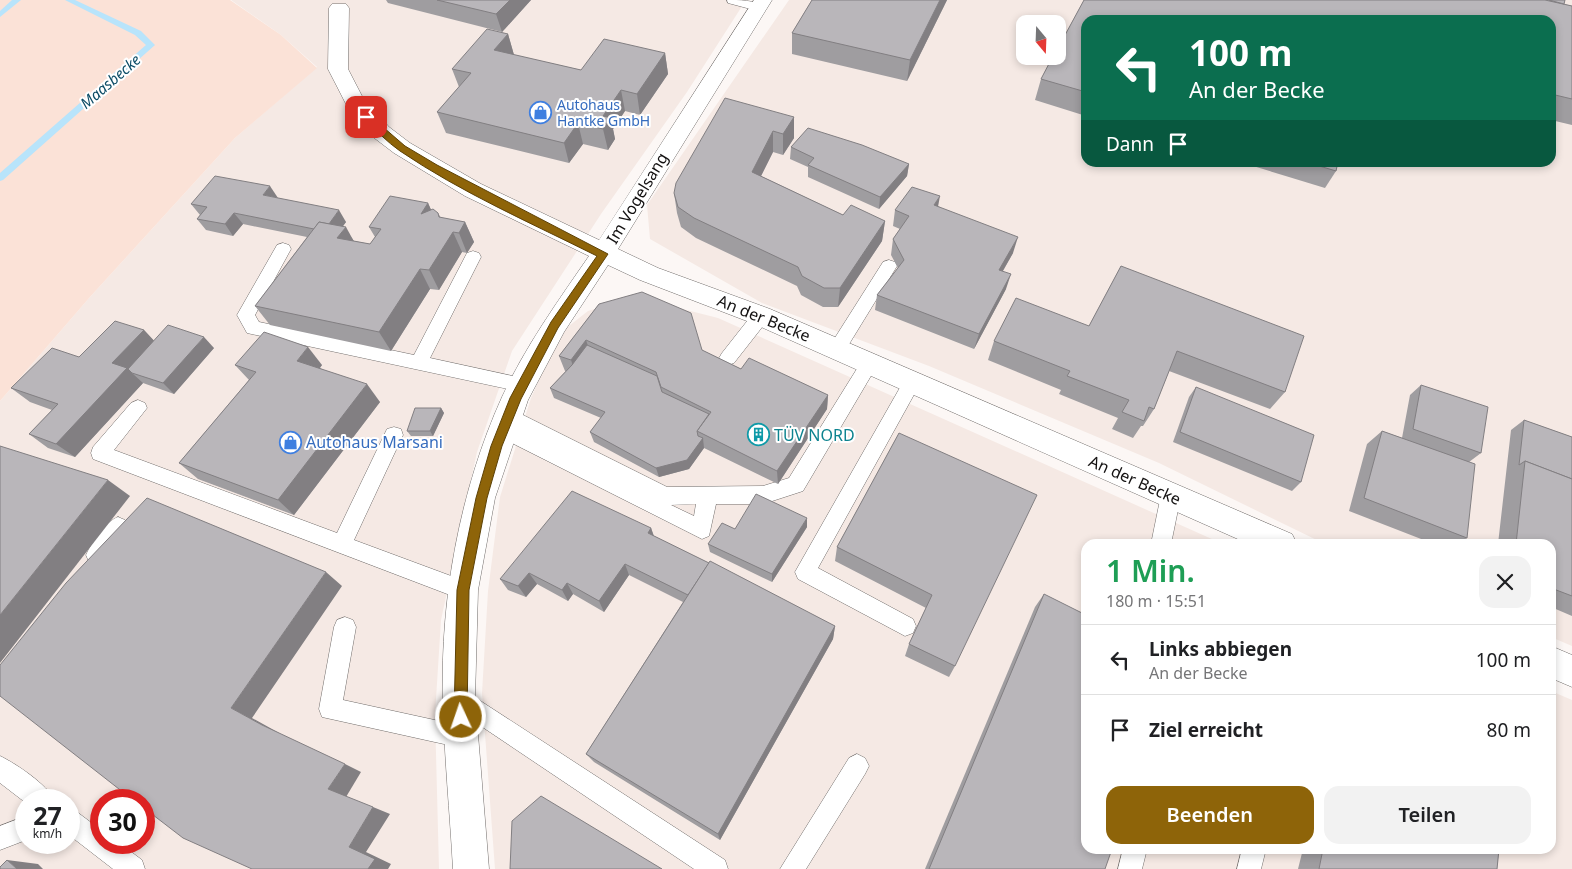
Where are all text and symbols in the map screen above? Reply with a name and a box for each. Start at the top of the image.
north arrow [1016,15,1066,65]
map controls [1016,15,1066,65]
text: 100 m [1189,29,1292,76]
icon: left [1106,35,1171,100]
water label: Maasbecke [76,49,145,113]
text: An der Becke [1189,74,1325,104]
place label: Autohaus Hantke GmbH [557,95,650,130]
pin [345,96,387,138]
shop icon: Autohaus Hantke GmbH [529,100,553,124]
icon: arrive [352,103,380,131]
icon: arrive [1164,130,1192,158]
text: Dann [1106,131,1154,157]
street label: Im Vogelsang [601,148,673,248]
street label: An der Becke [714,289,814,347]
building icon: TÜV NORD [746,423,770,447]
place label: TÜV NORD [774,424,855,446]
shop icon: Autohaus Marsani [278,430,302,454]
place label: Autohaus Marsani [306,431,443,453]
street label: An der Becke [1085,450,1185,510]
text: 1 Min. [1106,550,1195,591]
button: close [1479,556,1531,608]
text: 180 m · 15:51 [1106,590,1206,612]
text: Links abbiegen [1149,636,1292,662]
icon: left [1106,646,1134,674]
text: 100 m [1476,647,1531,673]
text: An der Becke [1149,662,1248,684]
position arrow [434,690,486,742]
icon: arrive [1106,716,1134,744]
text: Ziel erreicht [1149,717,1263,743]
text: 80 m [1487,717,1531,743]
button: Beenden [1106,786,1314,844]
button: Teilen [1324,786,1531,844]
speed limit sign: 30 [90,789,155,854]
text: 27 [33,798,62,832]
text: km/h [33,825,62,842]

